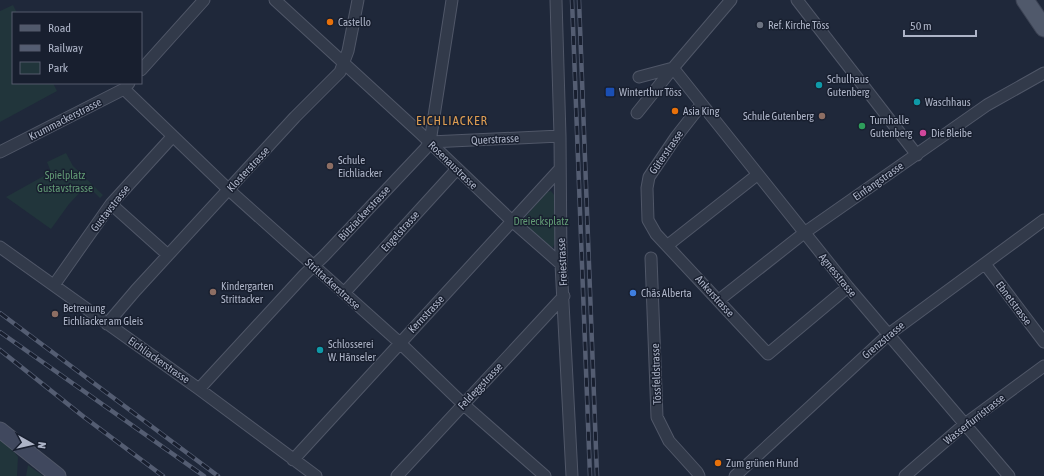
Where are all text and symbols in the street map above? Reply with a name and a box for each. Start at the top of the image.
legend [12,12,142,84]
scale bar [904,12,976,38]
place label: Castello [338,16,371,28]
marker: Castello [325,17,335,27]
place label: Ref. Kirche Töss [768,19,829,31]
text: 50 m [910,19,932,33]
marker: Ref. Kirche Töss [755,20,765,30]
text: Road [48,21,71,35]
text: Railway [48,41,83,55]
text: Park [48,61,69,75]
place label: Schulhaus Gutenberg [827,73,870,98]
marker: Schulhaus Gutenberg [814,80,824,90]
marker: Winterthur Töss [604,86,616,98]
place label: Winterthur Töss [619,86,682,98]
street label: Krummackerstrasse [27,96,103,142]
place label: Waschhaus [925,96,971,108]
marker: Waschhaus [912,97,922,107]
place label: Asia King [683,105,720,117]
marker: Asia King [670,106,680,116]
place label: Schule Gutenberg [743,110,814,122]
marker: Schule Gutenberg [817,111,827,121]
district label: EICHLIACKER [416,113,488,128]
place label: Turnhalle Gutenberg [870,114,913,139]
marker: Turnhalle Gutenberg [857,121,867,131]
place label: Die Bleibe [931,127,972,139]
street label: Güterstrasse [647,128,685,176]
marker: Die Bleibe [918,128,928,138]
street label: Querstrasse [471,132,519,146]
street label: Rosenaustrasse [426,139,480,191]
street label: Klosterstrasse [224,144,272,194]
place label: Schule Eichliacker [338,154,383,179]
street label: Einfangstrasse [851,159,905,203]
marker: Schule Eichliacker [325,161,335,171]
park label: Spielplatz Gustavstrasse [37,169,93,194]
street label: Gustavstrasse [88,182,132,234]
street label: Bütziackerstrasse [336,183,392,243]
street label: Engelstrasse [379,208,421,254]
park label: Dreiecksplatz [513,215,569,227]
street label: Freiestrasse [555,238,569,286]
street label: Agnesstrasse [817,251,859,299]
street label: Strittackerstrasse [303,256,363,312]
street label: Ankerstrasse [693,273,737,319]
street label: Ebnetstrasse [994,279,1034,327]
place label: Kindergarten Strittacker [221,280,274,305]
marker: Kindergarten Strittacker [208,287,218,297]
place label: Chäs Alberta [641,287,692,299]
marker: Chäs Alberta [628,288,638,298]
street label: Kernstrasse [406,293,446,335]
place label: Betreuung Eichliacker am Gleis [63,302,143,327]
marker: Betreuung Eichliacker am Gleis [50,309,60,319]
street label: Grenzstrasse [859,319,907,361]
street label: Eichliackerstrasse [126,334,192,386]
place label: Schlosserei W. Hänseler [328,338,377,363]
street label: Tössfeldstrasse [649,343,663,405]
marker: Schlosserei W. Hänseler [315,345,325,355]
street label: Feldeggstrasse [455,360,505,412]
street label: Wasserfurristrasse [941,391,1007,447]
north arrow [12,424,52,464]
text: N [36,441,48,449]
place label: Zum grünen Hund [726,457,798,469]
marker: Zum grünen Hund [713,458,723,468]

